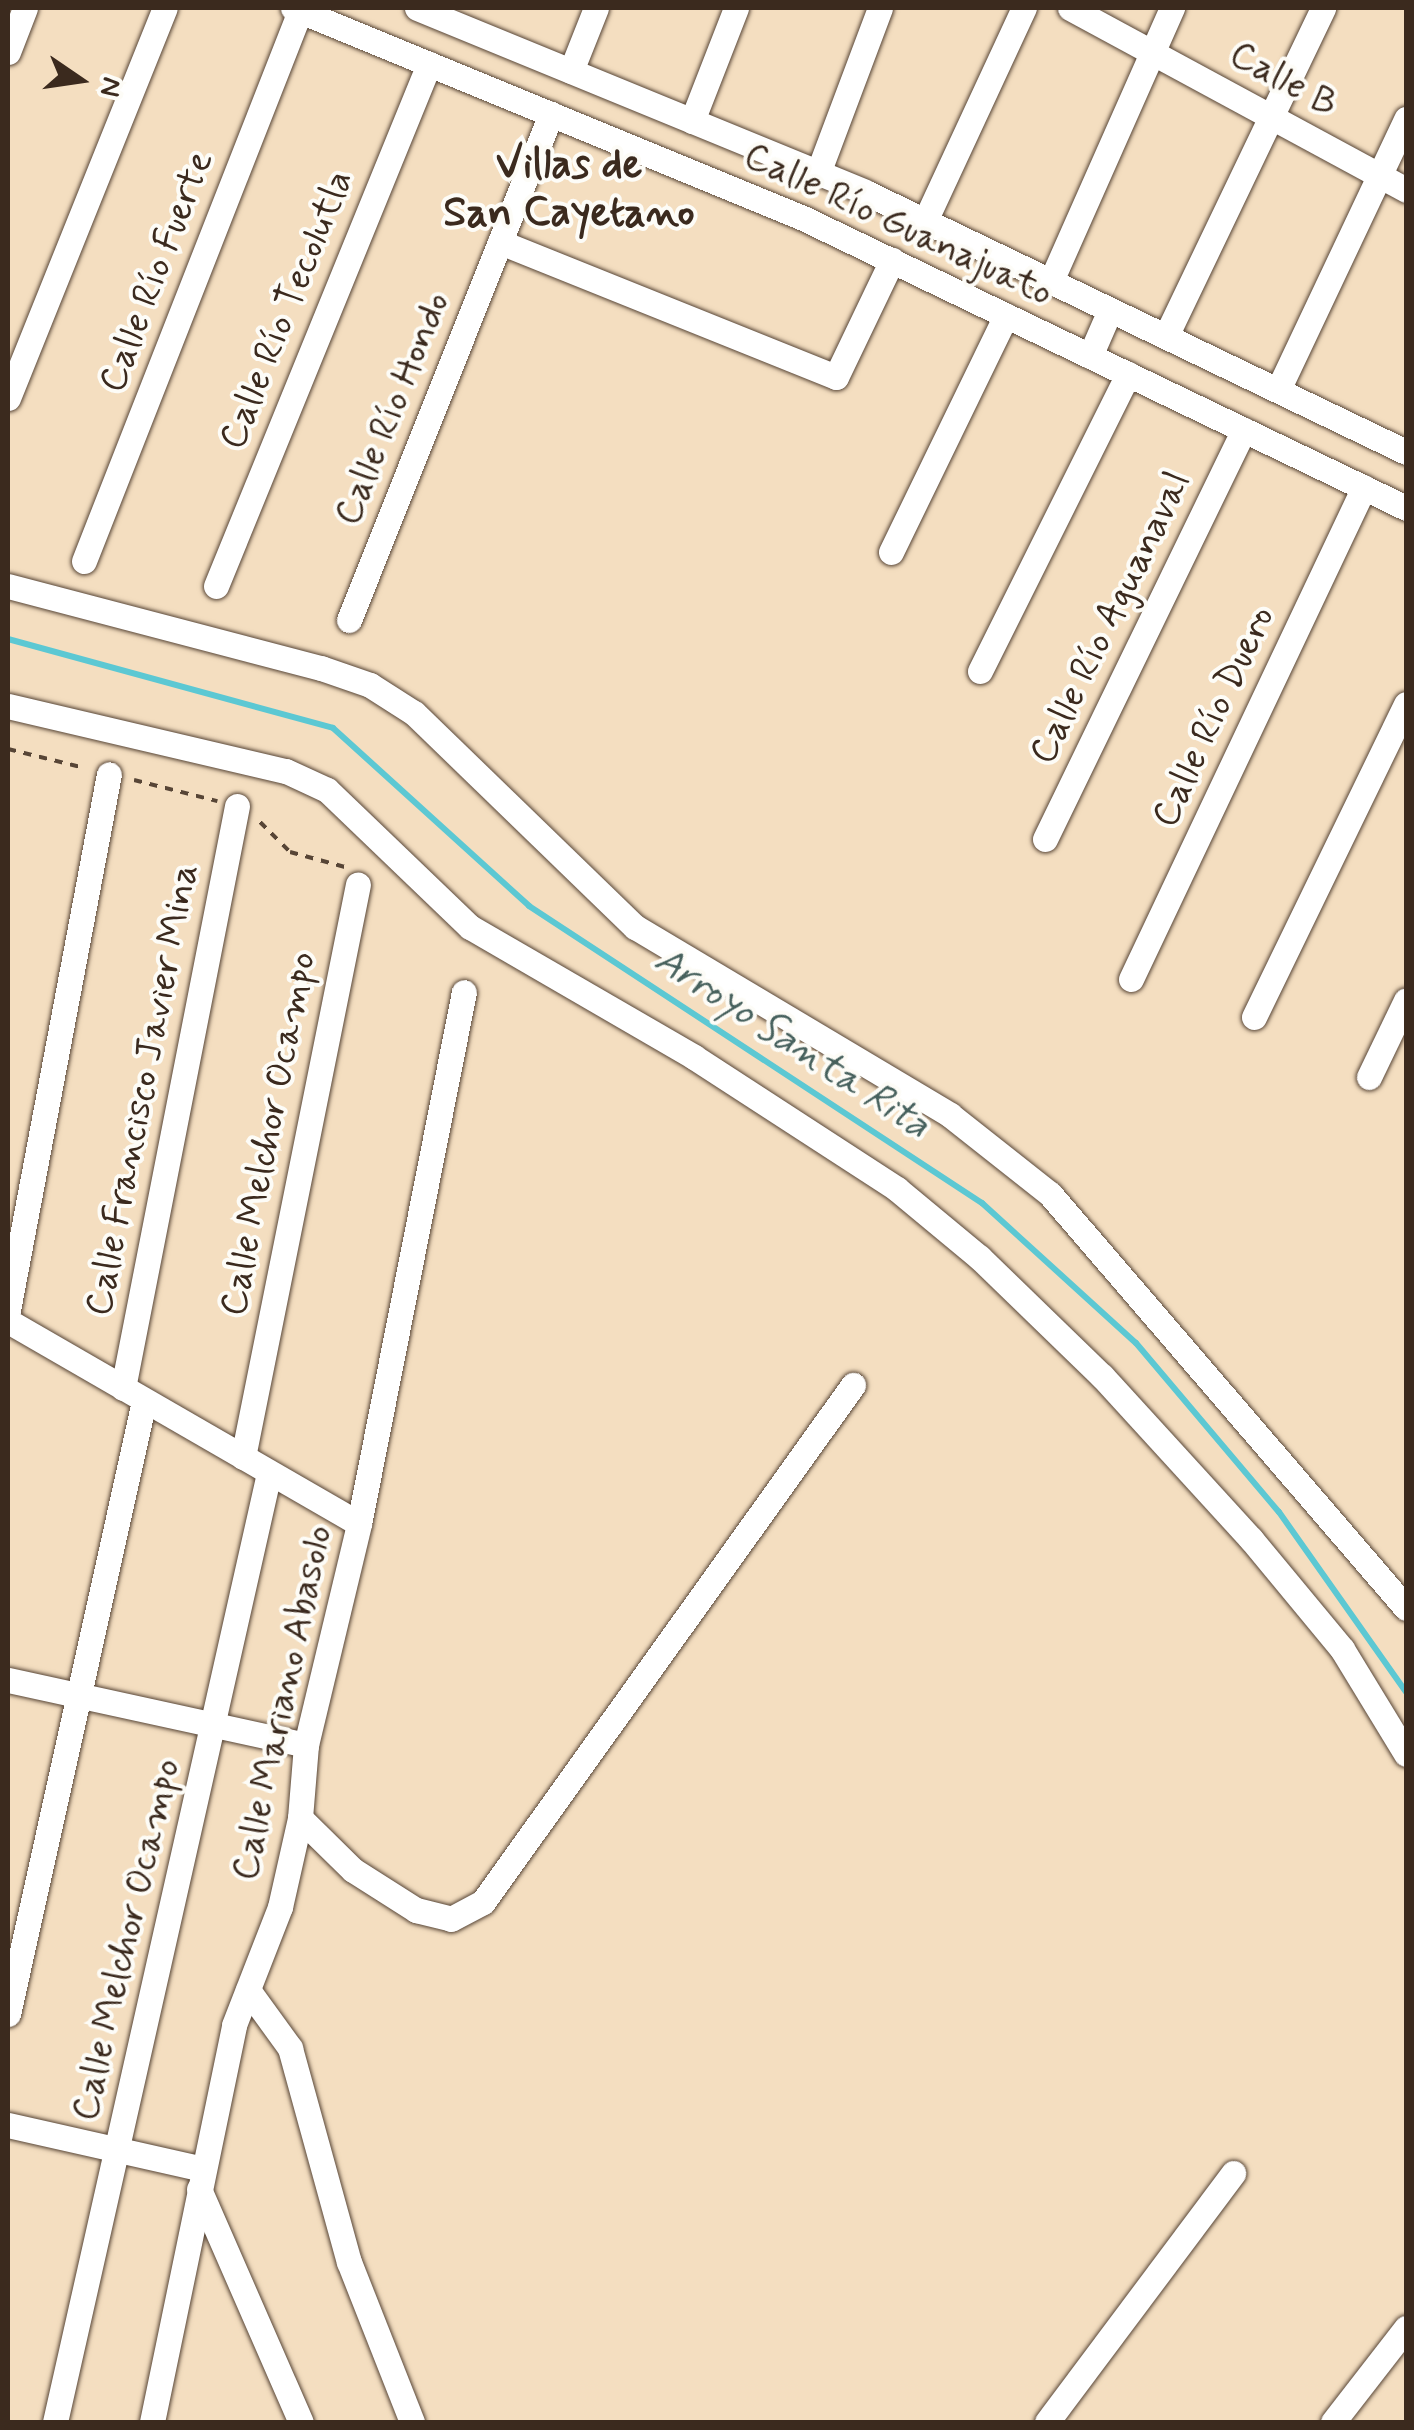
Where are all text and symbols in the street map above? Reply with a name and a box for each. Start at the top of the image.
north arrow [30,30,130,130]
street label: Calle B [1221,32,1345,128]
text: N [90,74,130,100]
street label: Calle Río Guanajuato [737,134,1059,316]
district label: Villas de San Cayetano [442,141,696,240]
street label: Calle Río Fuerte [90,144,224,400]
street label: Calle Río Tecolutla [210,164,364,456]
street label: Calle Río Hondo [325,285,461,533]
street label: Calle Río Aguanaval [1022,467,1200,769]
street label: Calle Río Duero [1142,598,1286,836]
street label: Calle Francisco Javier Mina [77,863,209,1317]
water label: Arroyo Santa Rita [653,941,931,1145]
street label: Calle Melchor Ocampo [212,954,326,1314]
street label: Calle Mariano Abasolo [223,1520,343,1886]
street label: Calle Melchor Ocampo [64,1760,190,2120]

